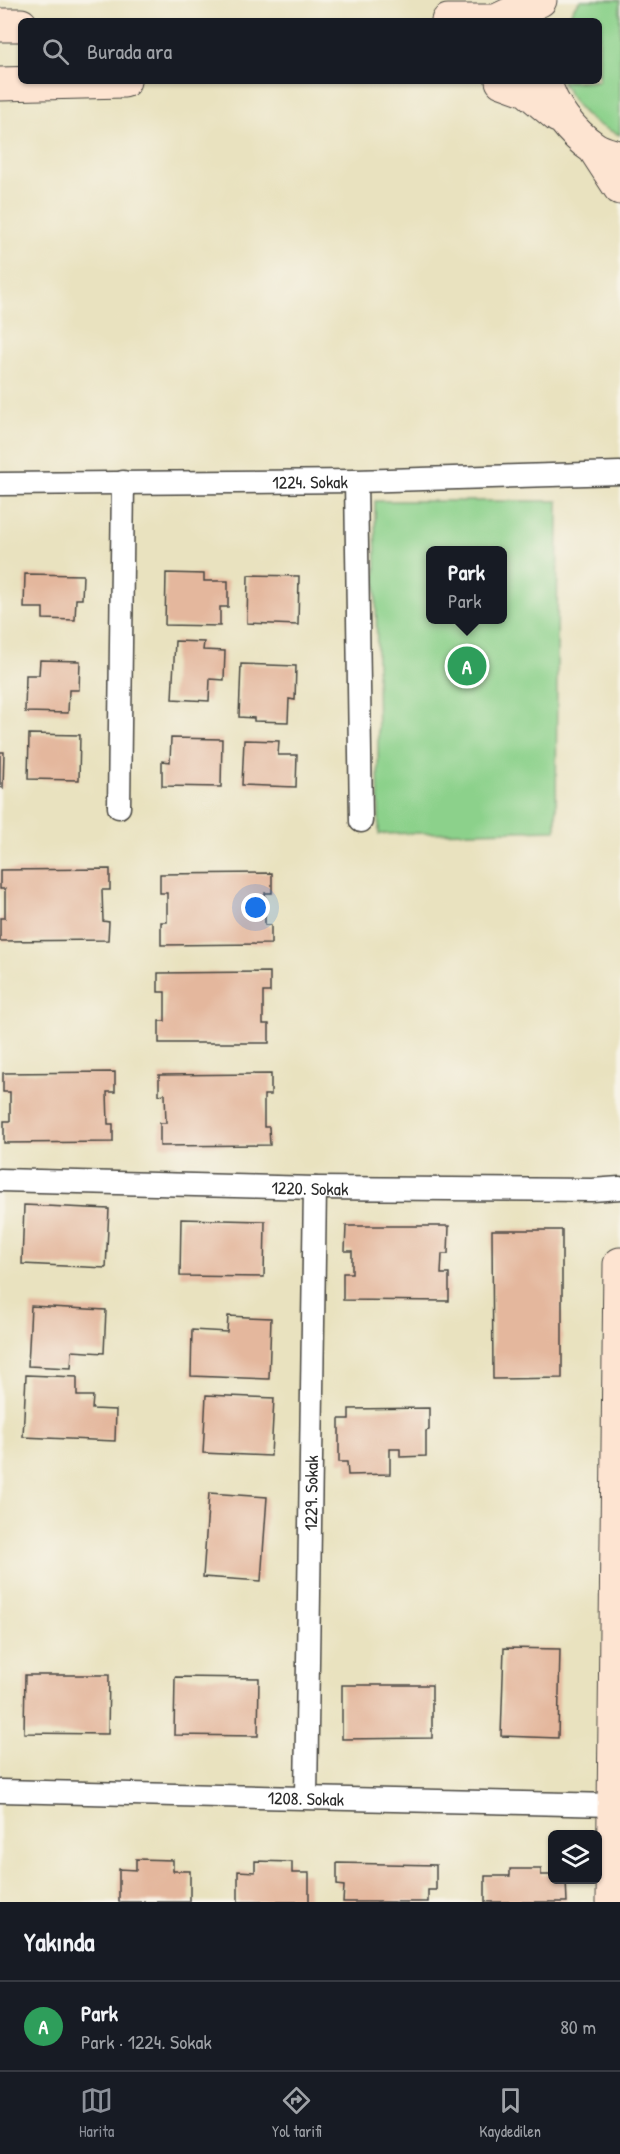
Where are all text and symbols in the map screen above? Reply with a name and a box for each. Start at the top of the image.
search box [18,18,602,84]
icon: search [39,35,72,68]
text: Burada ara [87,36,172,66]
street label: 1224. Sokak [272,469,348,494]
popup [426,546,507,624]
text: Park [448,557,485,587]
text: Park [448,587,482,614]
pin: A [448,644,486,688]
your location [241,893,270,922]
street label: 1220. Sokak [271,1174,349,1201]
street label: 1229. Sokak [297,1455,324,1531]
street label: 1208. Sokak [267,1785,345,1811]
map controls [548,1830,602,1884]
button: layers [548,1830,602,1884]
text: Yakında [24,1924,94,1959]
text: Park [81,1998,118,2028]
text: A [39,2013,48,2040]
text: 80 m [560,2013,596,2040]
text: Park · 1224. Sokak [81,2028,212,2055]
tab: Harita [79,2084,114,2142]
tab: Yol tarifi [272,2084,321,2142]
tab: Kaydedilen [479,2084,541,2142]

